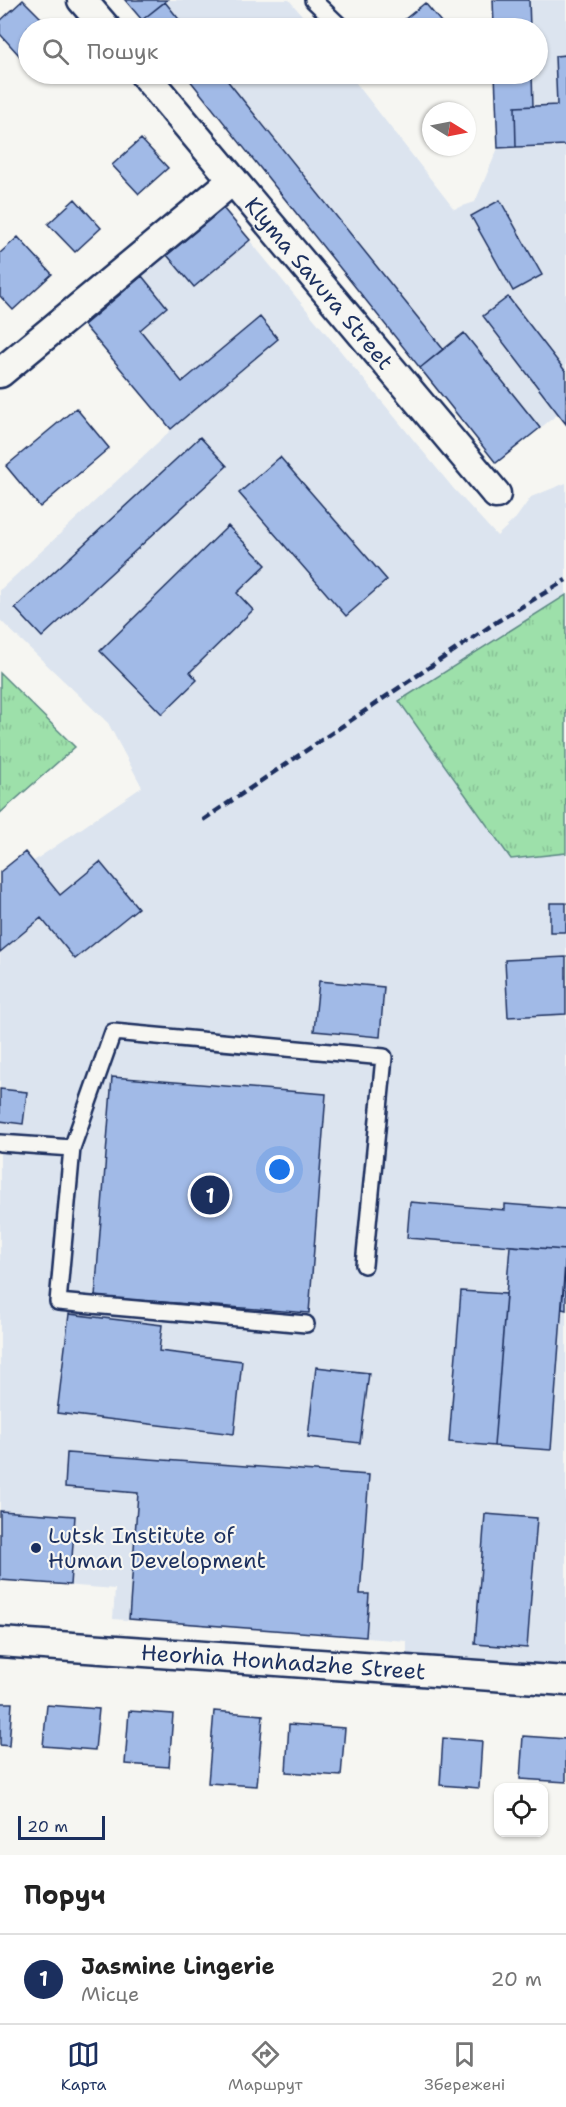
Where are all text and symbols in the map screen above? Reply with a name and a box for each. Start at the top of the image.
search box [18,18,548,84]
icon: search [39,35,72,68]
text: Пошук [87,37,158,66]
north arrow [422,102,476,156]
street label: Klyma Savura Street [238,191,400,376]
your location [265,1155,294,1184]
pin: 1 [190,1172,230,1218]
place label: Lutsk Institute of Human Development [48,1521,266,1575]
marker: Lutsk Institute of Human Development [29,1541,43,1555]
street label: Heorhia Honhadzhe Street [140,1638,427,1686]
map controls [494,1783,548,1837]
button: locate [494,1783,548,1837]
scale bar [18,1813,105,1840]
text: 20 m [27,1816,68,1837]
text: Поруч [24,1877,106,1912]
text: Jasmine Lingerie [81,1952,275,1981]
text: 1 [39,1966,48,1992]
text: 20 m [491,1966,542,1992]
text: Місце [81,1981,139,2007]
tab: Карта [61,2038,107,2095]
tab: Маршрут [228,2038,303,2095]
tab: Збережені [424,2038,505,2095]

